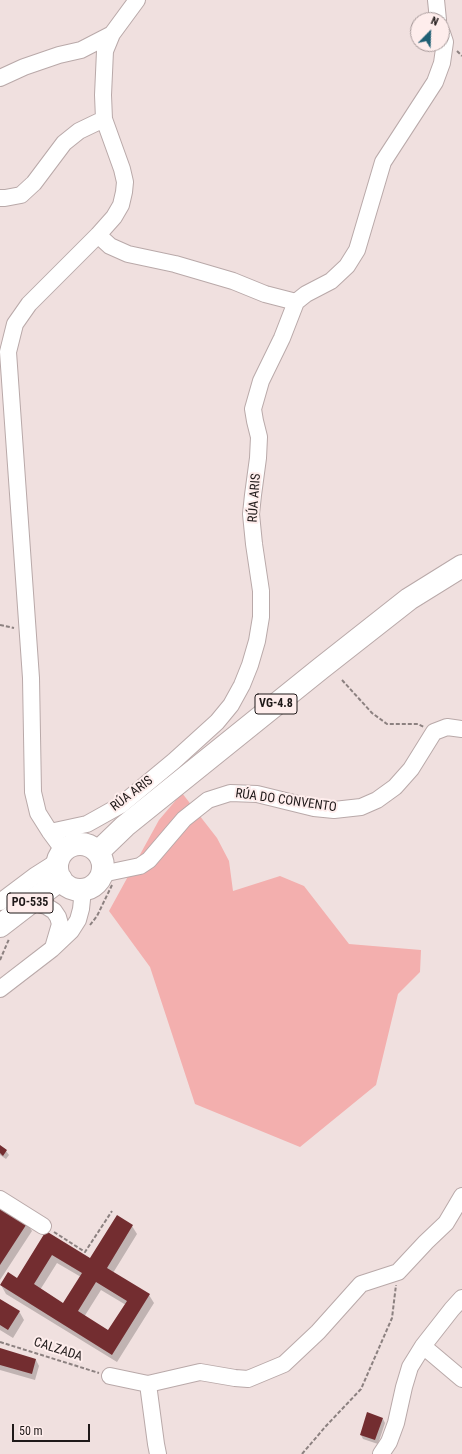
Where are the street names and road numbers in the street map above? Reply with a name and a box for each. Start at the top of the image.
street label: RÚA ARIS [246,473,264,523]
road number: VG-4.8 [255,694,297,714]
street label: RÚA ARIS [108,773,156,815]
street label: RÚA DO CONVENTO [234,786,338,816]
road number: PO-535 [7,893,53,913]
street label: CALZADA [32,1335,84,1365]

